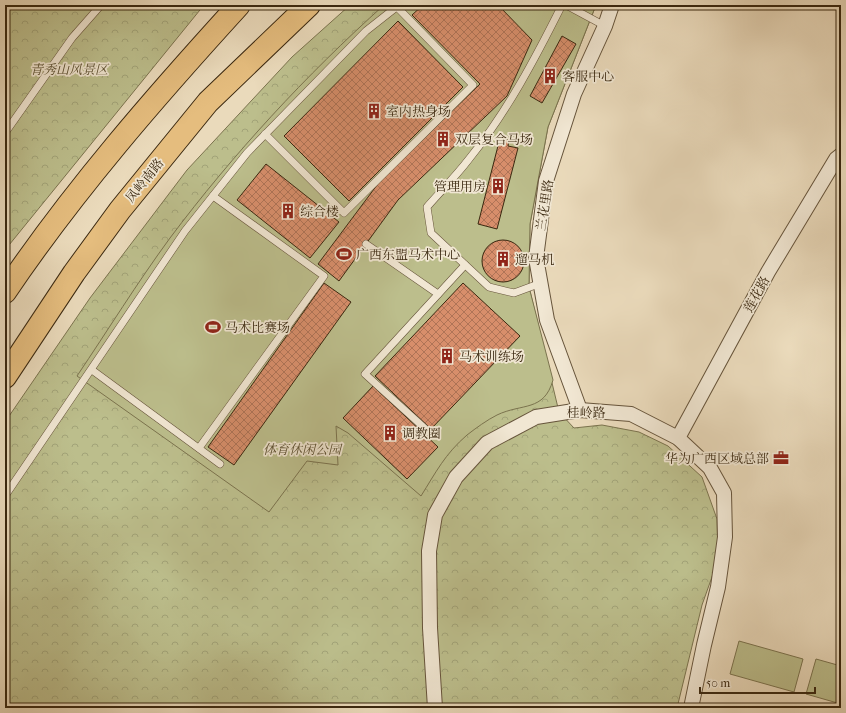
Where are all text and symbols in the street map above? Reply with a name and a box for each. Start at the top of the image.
park label: 青秀山风景区 [30,62,110,77]
building icon: 客服中心 [541,67,559,85]
place label: 客服中心 [562,69,614,84]
building icon: 室内热身场 [365,102,383,120]
place label: 室内热身场 [386,104,451,119]
building icon: 双层复合马场 [434,130,452,148]
place label: 双层复合马场 [455,132,533,147]
street label: 凤岭南路 [122,155,167,205]
building icon: 管理用房 [489,177,507,195]
street label: 兰花里路 [533,178,556,232]
place label: 管理用房 [434,179,486,194]
building icon: 综合楼 [279,202,297,220]
place label: 综合楼 [300,204,339,219]
sports icon: 广西东盟马术中心 [335,245,353,263]
place label: 广西东盟马术中心 [356,247,460,262]
building icon: 遛马机 [494,250,512,268]
place label: 遛马机 [515,252,554,267]
street label: 莲花路 [740,274,772,315]
sports icon: 马术比赛场 [204,318,222,336]
place label: 马术比赛场 [225,320,290,335]
building icon: 马术训练场 [438,347,456,365]
place label: 马术训练场 [459,349,524,364]
street label: 桂岭路 [566,405,606,420]
building icon: 调教圈 [381,424,399,442]
place label: 调教圈 [402,426,441,441]
park label: 体育休闲公园 [263,442,343,457]
office icon: 华为广西区域总部 [772,449,790,467]
place label: 华为广西区域总部 [665,451,769,466]
scale bar [700,669,815,695]
text: 50 m [706,676,730,690]

